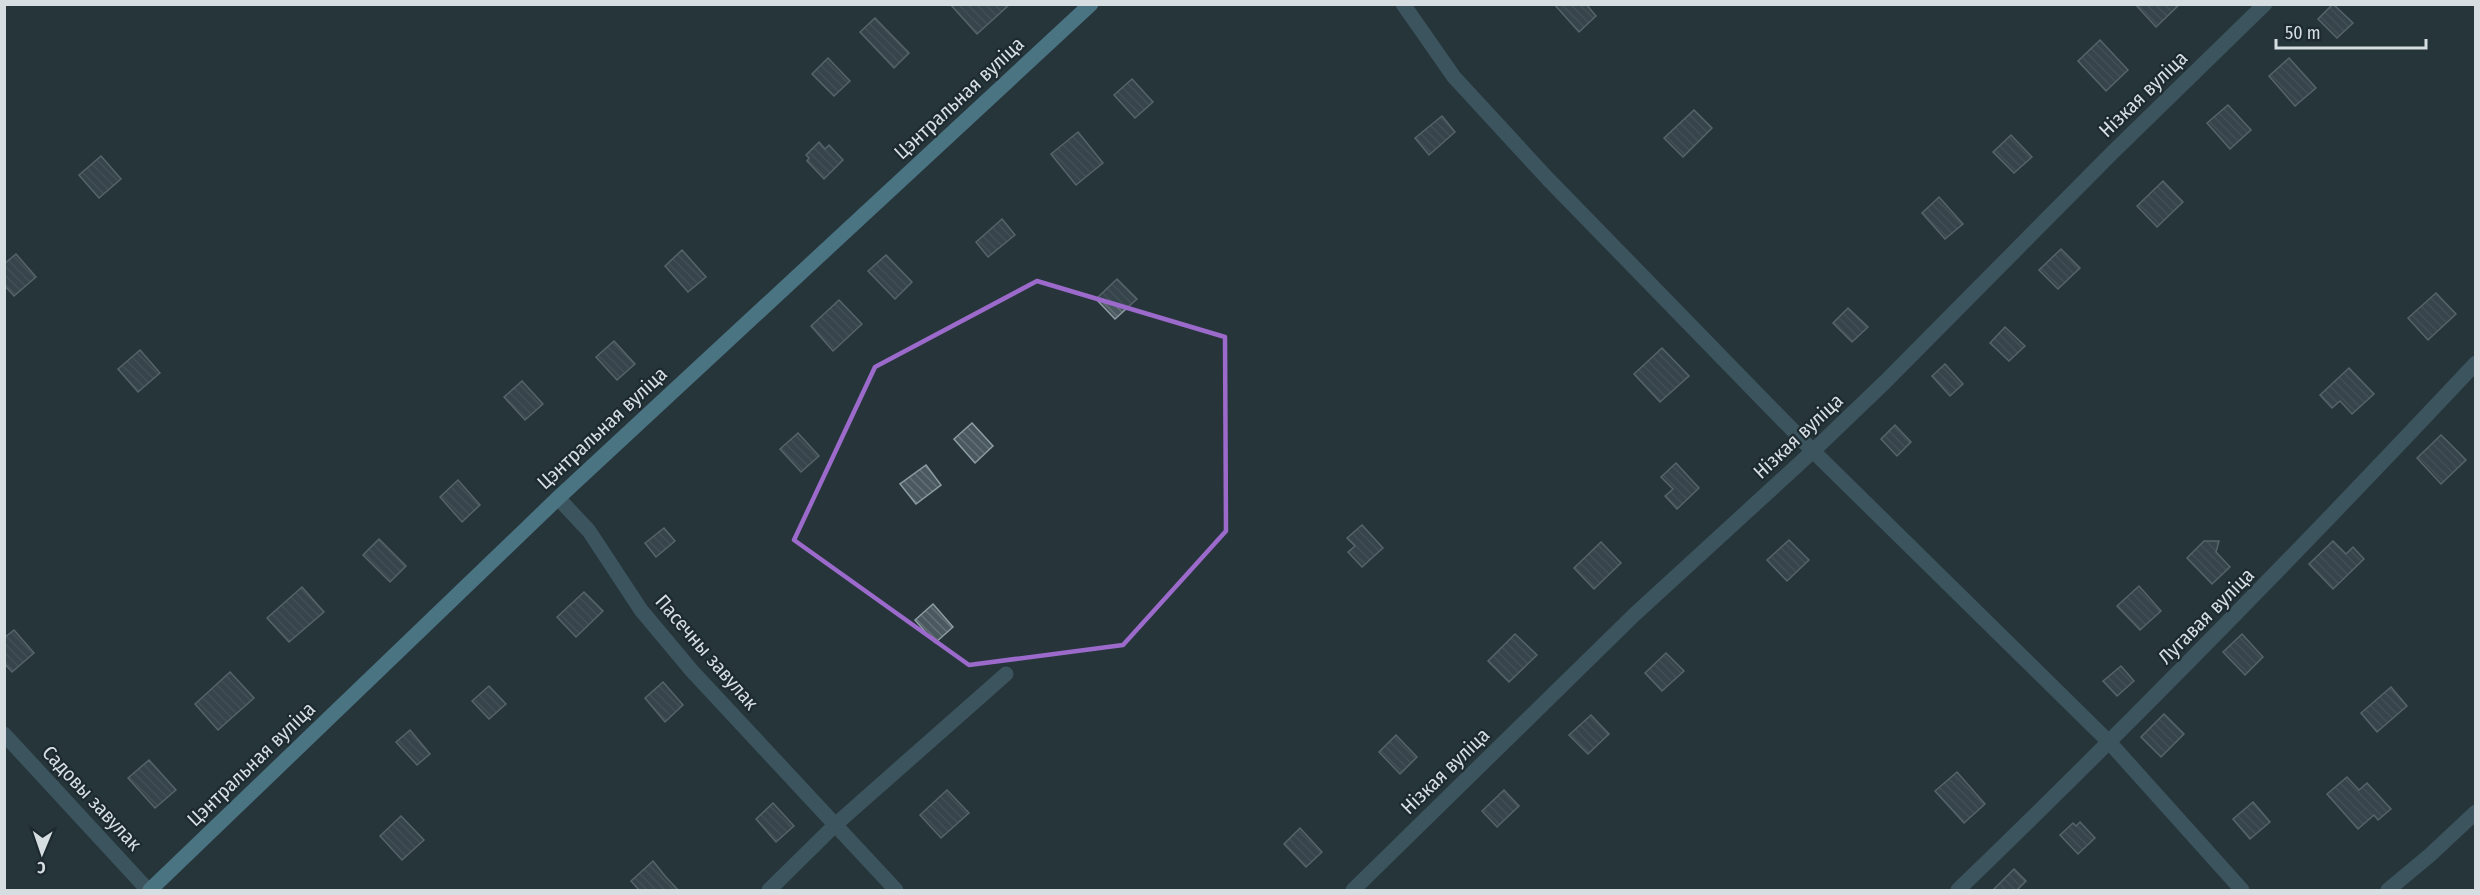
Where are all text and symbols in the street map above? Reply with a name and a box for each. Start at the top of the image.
scale bar [2276,12,2426,50]
text: 50 m [2285,22,2321,44]
street label: Цэнтральная вуліца [889,32,1029,164]
street label: Нізкая вуліца [2094,46,2192,142]
street label: Цэнтральная вуліца [532,362,672,494]
street label: Нізкая вуліца [1748,388,1848,484]
street label: Лугавая вуліца [2153,563,2259,669]
street label: Пасечны завулак [650,589,764,715]
street label: Цэнтральная вуліца [182,697,320,831]
street label: Нізкая вуліца [1396,723,1494,819]
street label: Садовы завулак [37,741,147,856]
north arrow [12,823,72,883]
text: С [36,858,46,877]

